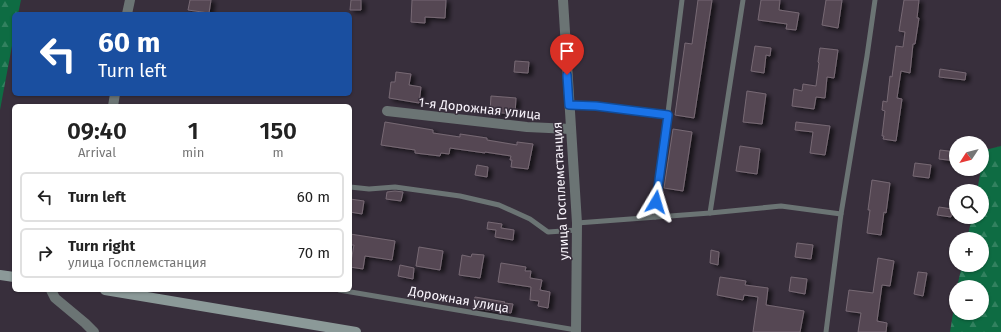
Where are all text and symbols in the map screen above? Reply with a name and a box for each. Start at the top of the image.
text: 60 m [98,26,160,59]
icon: left [32,28,84,80]
pin [550,34,584,75]
icon: arrive [556,40,578,62]
text: Turn left [98,60,167,82]
street label: 1-я Дорожная улица [418,95,542,122]
text: 09:40 [67,117,127,145]
text: 1 [188,117,199,145]
text: 150 [259,117,297,145]
street label: улица Госплемстанция [549,121,572,261]
north arrow [949,136,989,176]
map controls [949,136,989,320]
text: Arrival [78,145,116,160]
text: min [182,145,204,160]
text: m [273,145,284,160]
position arrow [635,181,677,223]
button: search [949,184,989,224]
icon: left [34,186,56,208]
text: Turn left [68,188,126,206]
text: 60 m [297,188,330,206]
button: + [949,232,989,272]
text: Turn right [68,237,135,255]
icon: right [34,242,56,264]
text: 70 m [298,244,330,262]
text: улица Госплемстанция [68,255,207,270]
button: − [949,280,989,320]
street label: Дорожная улица [407,283,510,316]

